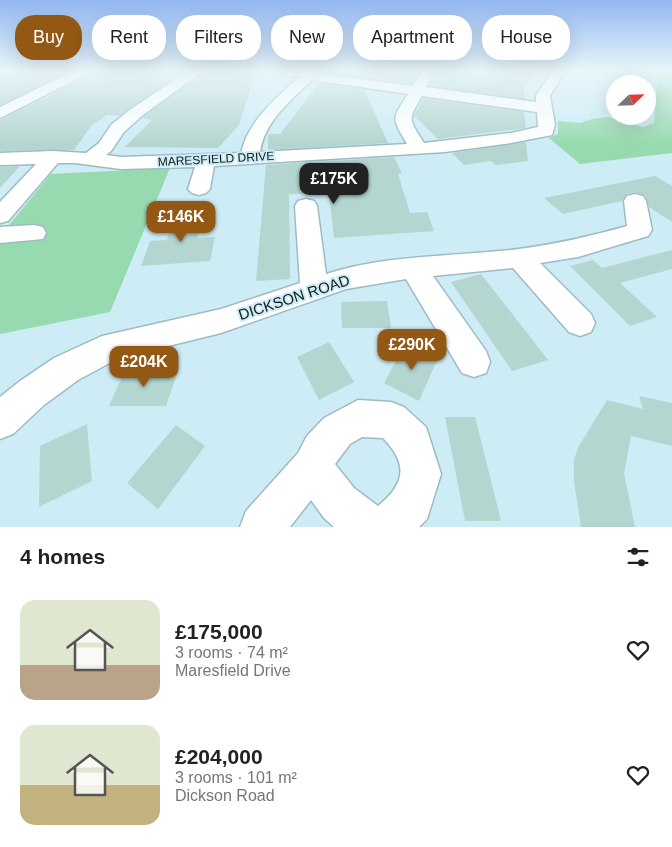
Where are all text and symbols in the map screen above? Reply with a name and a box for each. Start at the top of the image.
chip: Buy [15,15,82,60]
chip: Rent [92,15,166,60]
chip: Filters [176,15,261,60]
chip: New [271,15,343,60]
chip: Apartment [353,15,472,60]
chip: House [482,15,570,60]
north arrow [606,75,656,125]
map controls [606,75,656,125]
street label: MARESFIELD DRIVE [157,149,275,169]
pin: £175K [299,162,369,205]
text: £175K [310,170,358,187]
pin: £146K [146,200,216,243]
text: £146K [157,208,205,225]
street label: DICKSON ROAD [236,271,352,323]
pin: £290K [377,328,447,371]
text: £290K [388,336,436,353]
pin: £204K [109,346,179,388]
text: £204K [120,353,168,370]
icon: filters [624,543,652,571]
text: 4 homes [20,545,105,568]
icon: home [60,620,120,680]
text: £175,000 [175,620,263,643]
icon: heart [624,636,652,664]
text: 3 rooms · 74 m² [175,644,288,661]
text: Maresfield Drive [175,662,291,679]
icon: home [60,745,120,805]
text: £204,000 [175,745,263,768]
icon: heart [624,761,652,789]
text: 3 rooms · 101 m² [175,769,297,786]
text: Dickson Road [175,787,275,804]

